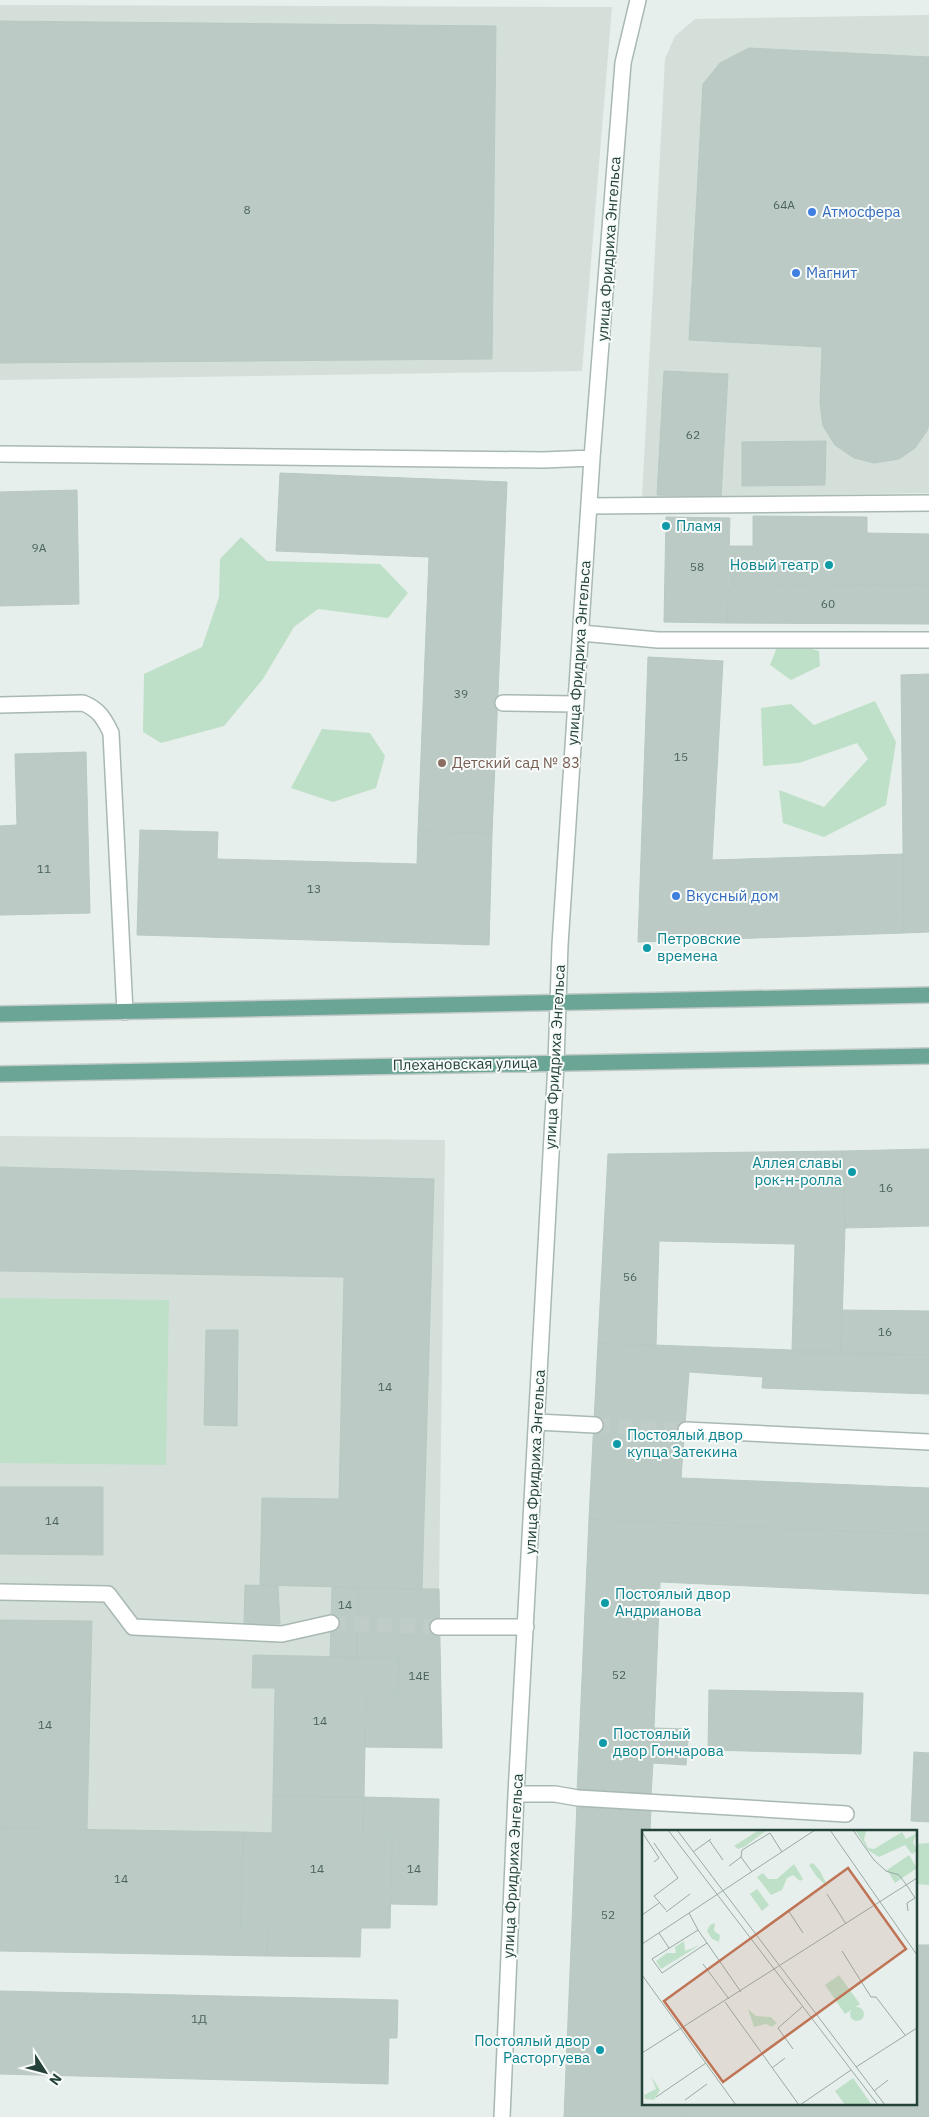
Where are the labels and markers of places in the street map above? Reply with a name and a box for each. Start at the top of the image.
place label: Атмосфера [822,202,901,221]
marker: Атмосфера [806,206,818,218]
place label: Магнит [806,263,857,282]
marker: Магнит [790,267,802,279]
place label: Пламя [676,516,721,535]
marker: Пламя [660,520,672,532]
place label: Новый театр [730,555,819,574]
marker: Новый театр [823,559,835,571]
place label: Детский сад № 83 [452,753,580,772]
marker: Детский сад № 83 [436,757,448,769]
place label: Вкусный дом [686,886,779,905]
marker: Вкусный дом [670,890,682,902]
place label: Петровские времена [657,929,741,965]
marker: Петровские времена [641,942,653,954]
place label: Аллея славы рок-н-ролла [752,1153,842,1189]
marker: Аллея славы рок-н-ролла [846,1166,858,1178]
place label: Постоялый двор купца Затекина [627,1425,743,1461]
marker: Постоялый двор купца Затекина [611,1438,623,1450]
place label: Постоялый двор Андрианова [615,1584,731,1620]
marker: Постоялый двор Андрианова [599,1597,611,1609]
place label: Постоялый двор Гончарова [613,1724,724,1760]
marker: Постоялый двор Гончарова [597,1737,609,1749]
place label: Постоялый двор Расторгуева [474,2031,590,2067]
marker: Постоялый двор Расторгуева [594,2044,606,2056]

